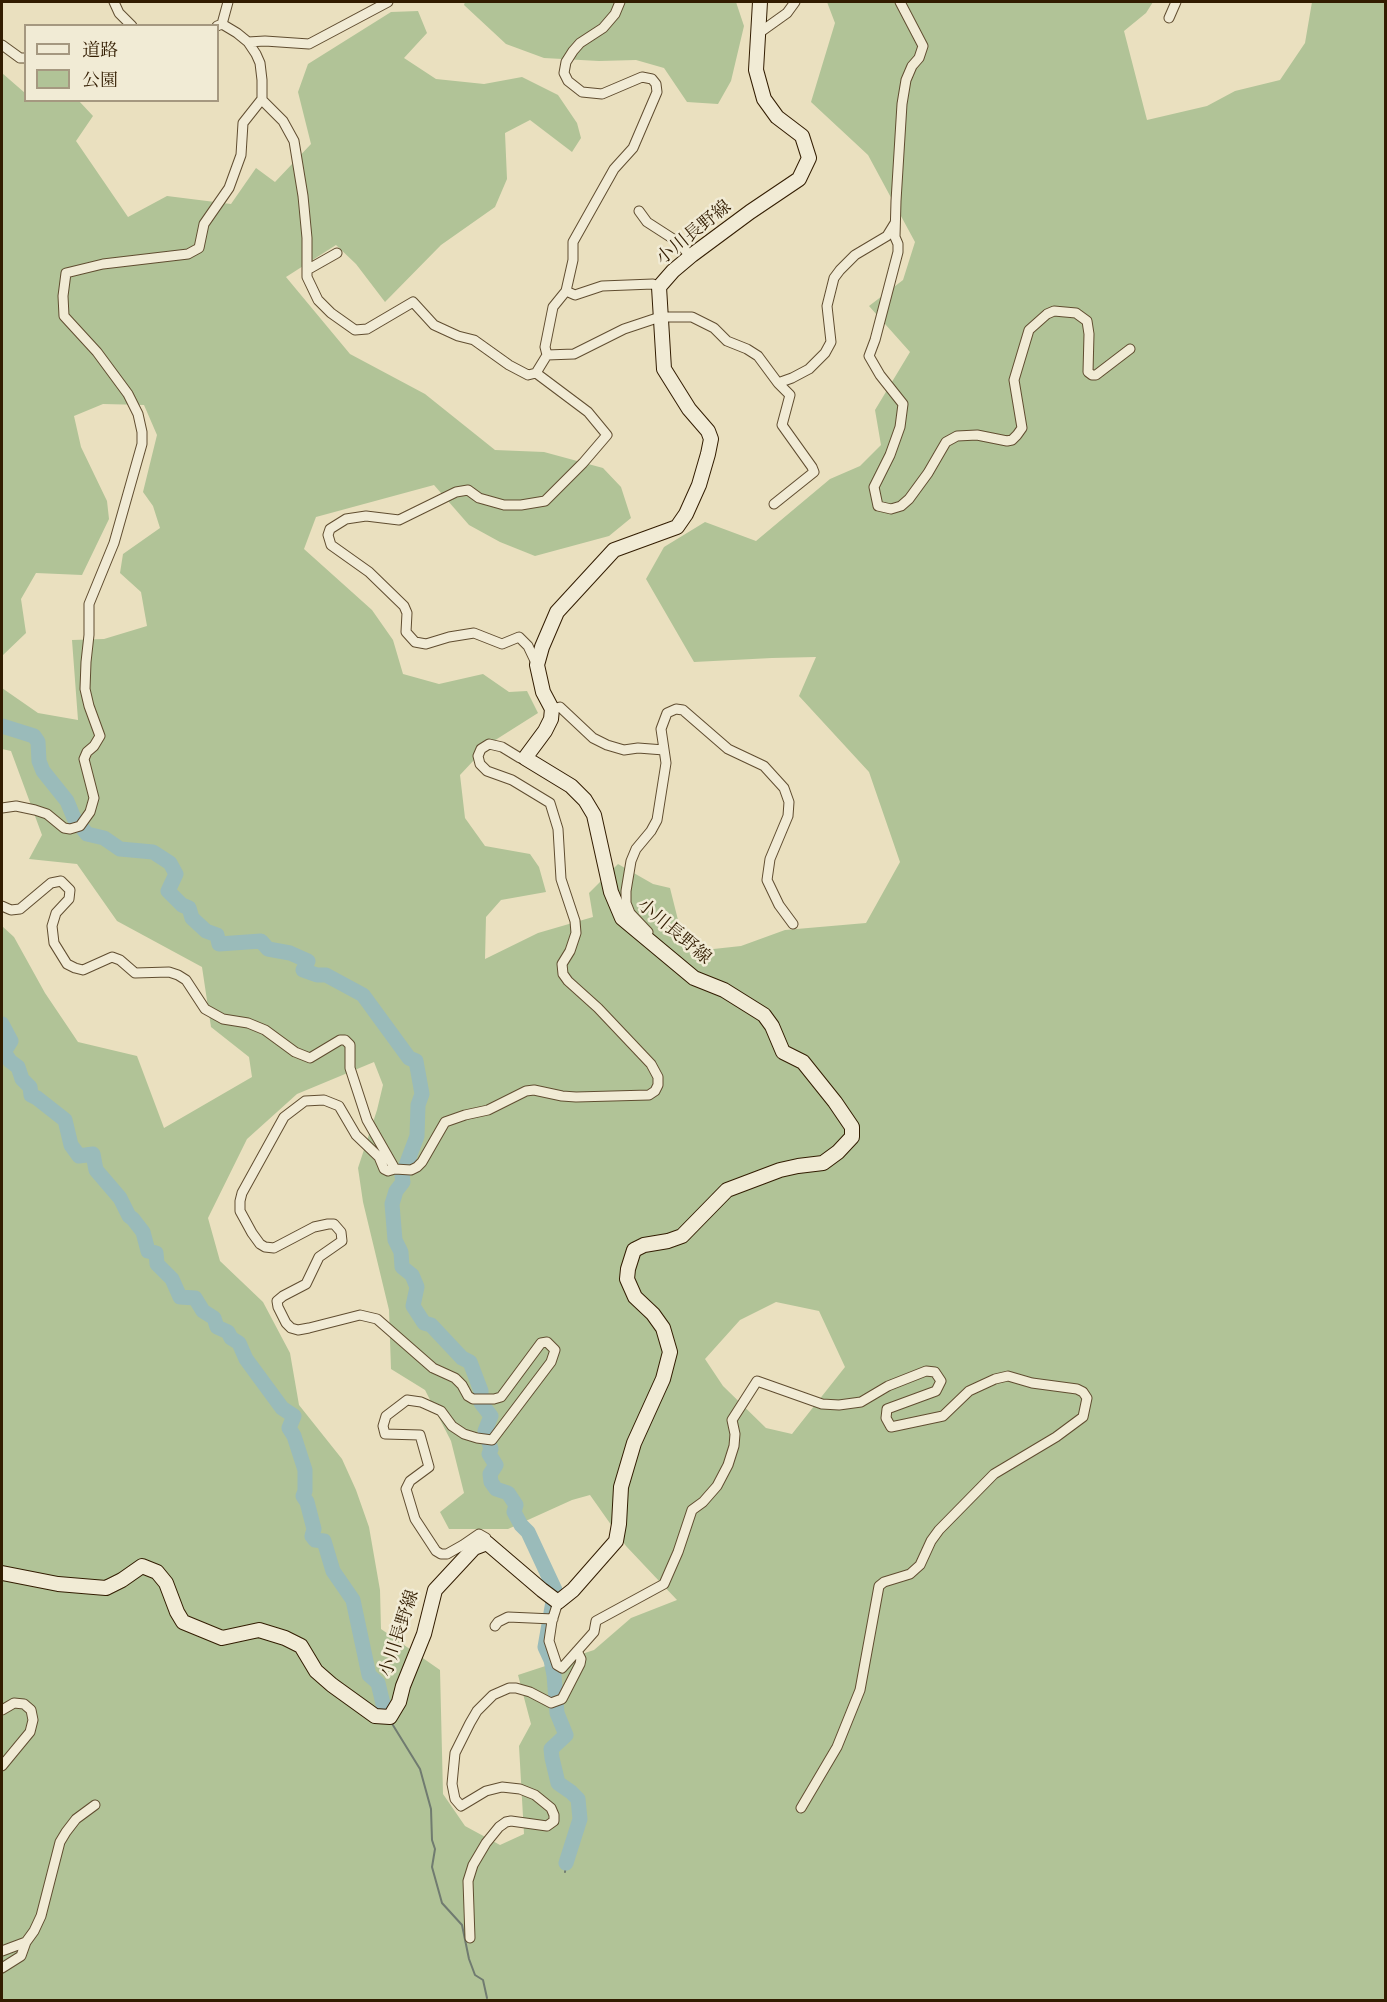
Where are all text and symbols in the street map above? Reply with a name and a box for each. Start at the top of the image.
legend [24,24,219,102]
text: 道路 [82,39,118,64]
text: 公園 [82,69,118,94]
street label: 小川長野線 [653,197,737,271]
street label: 小川長野線 [632,896,714,970]
street label: 小川長野線 [377,1588,425,1680]

